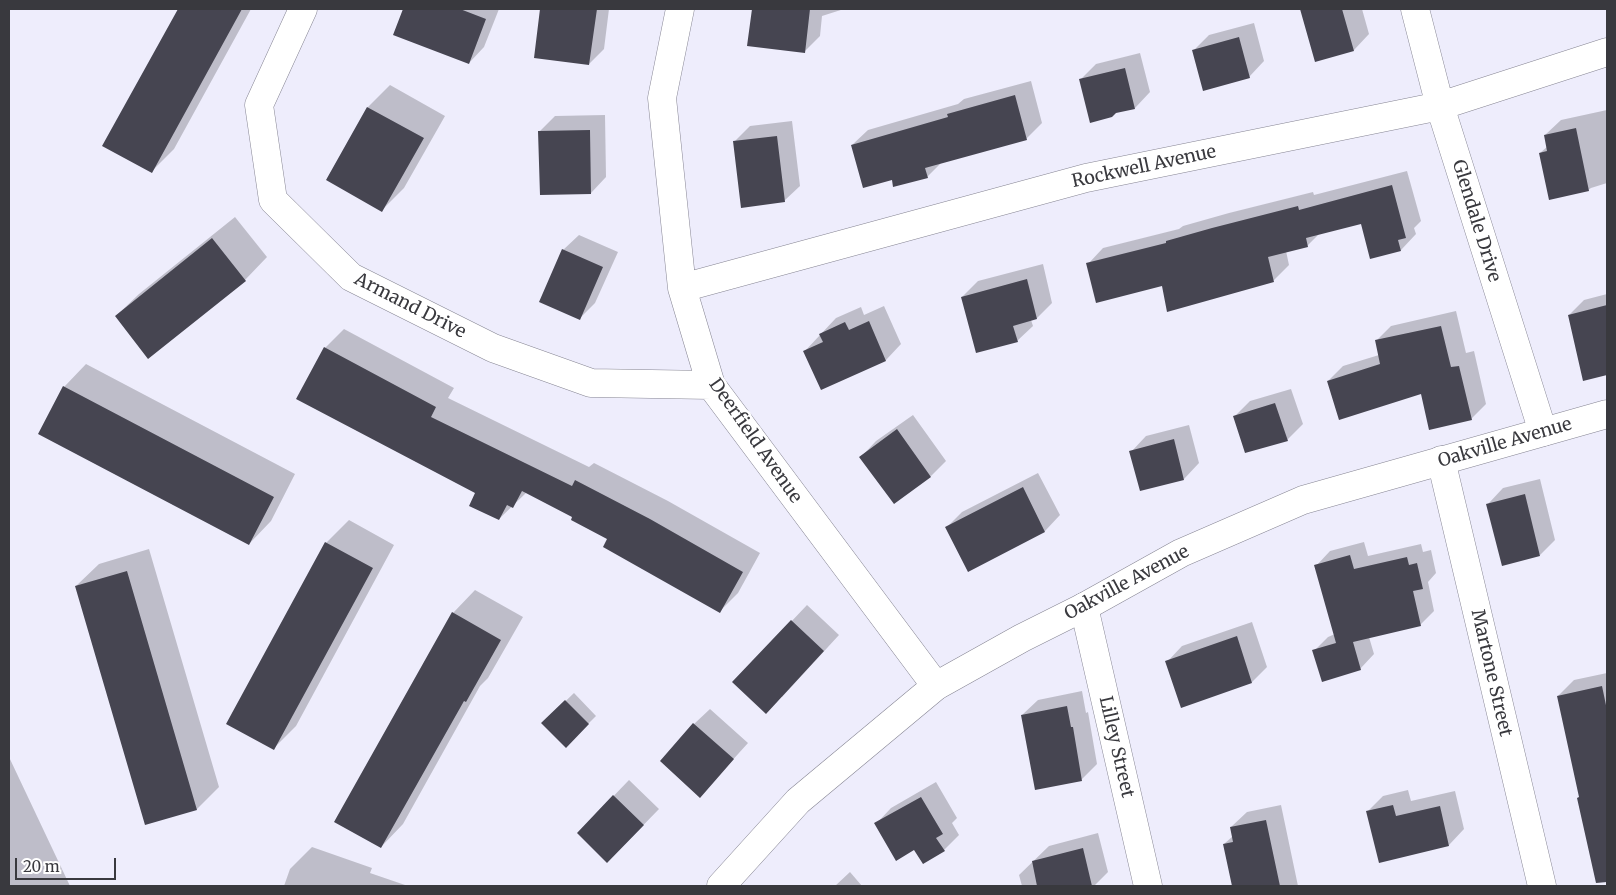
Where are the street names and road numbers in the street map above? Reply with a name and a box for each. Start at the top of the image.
street label: Rockwell Avenue [1070,141,1218,193]
street label: Glendale Drive [1447,157,1505,285]
street label: Armand Drive [351,269,469,343]
street label: Deerfield Avenue [704,375,806,507]
street label: Oakville Avenue [1436,414,1574,472]
street label: Oakville Avenue [1061,541,1193,625]
street label: Martone Street [1466,607,1516,739]
street label: Lilley Street [1094,694,1138,800]

